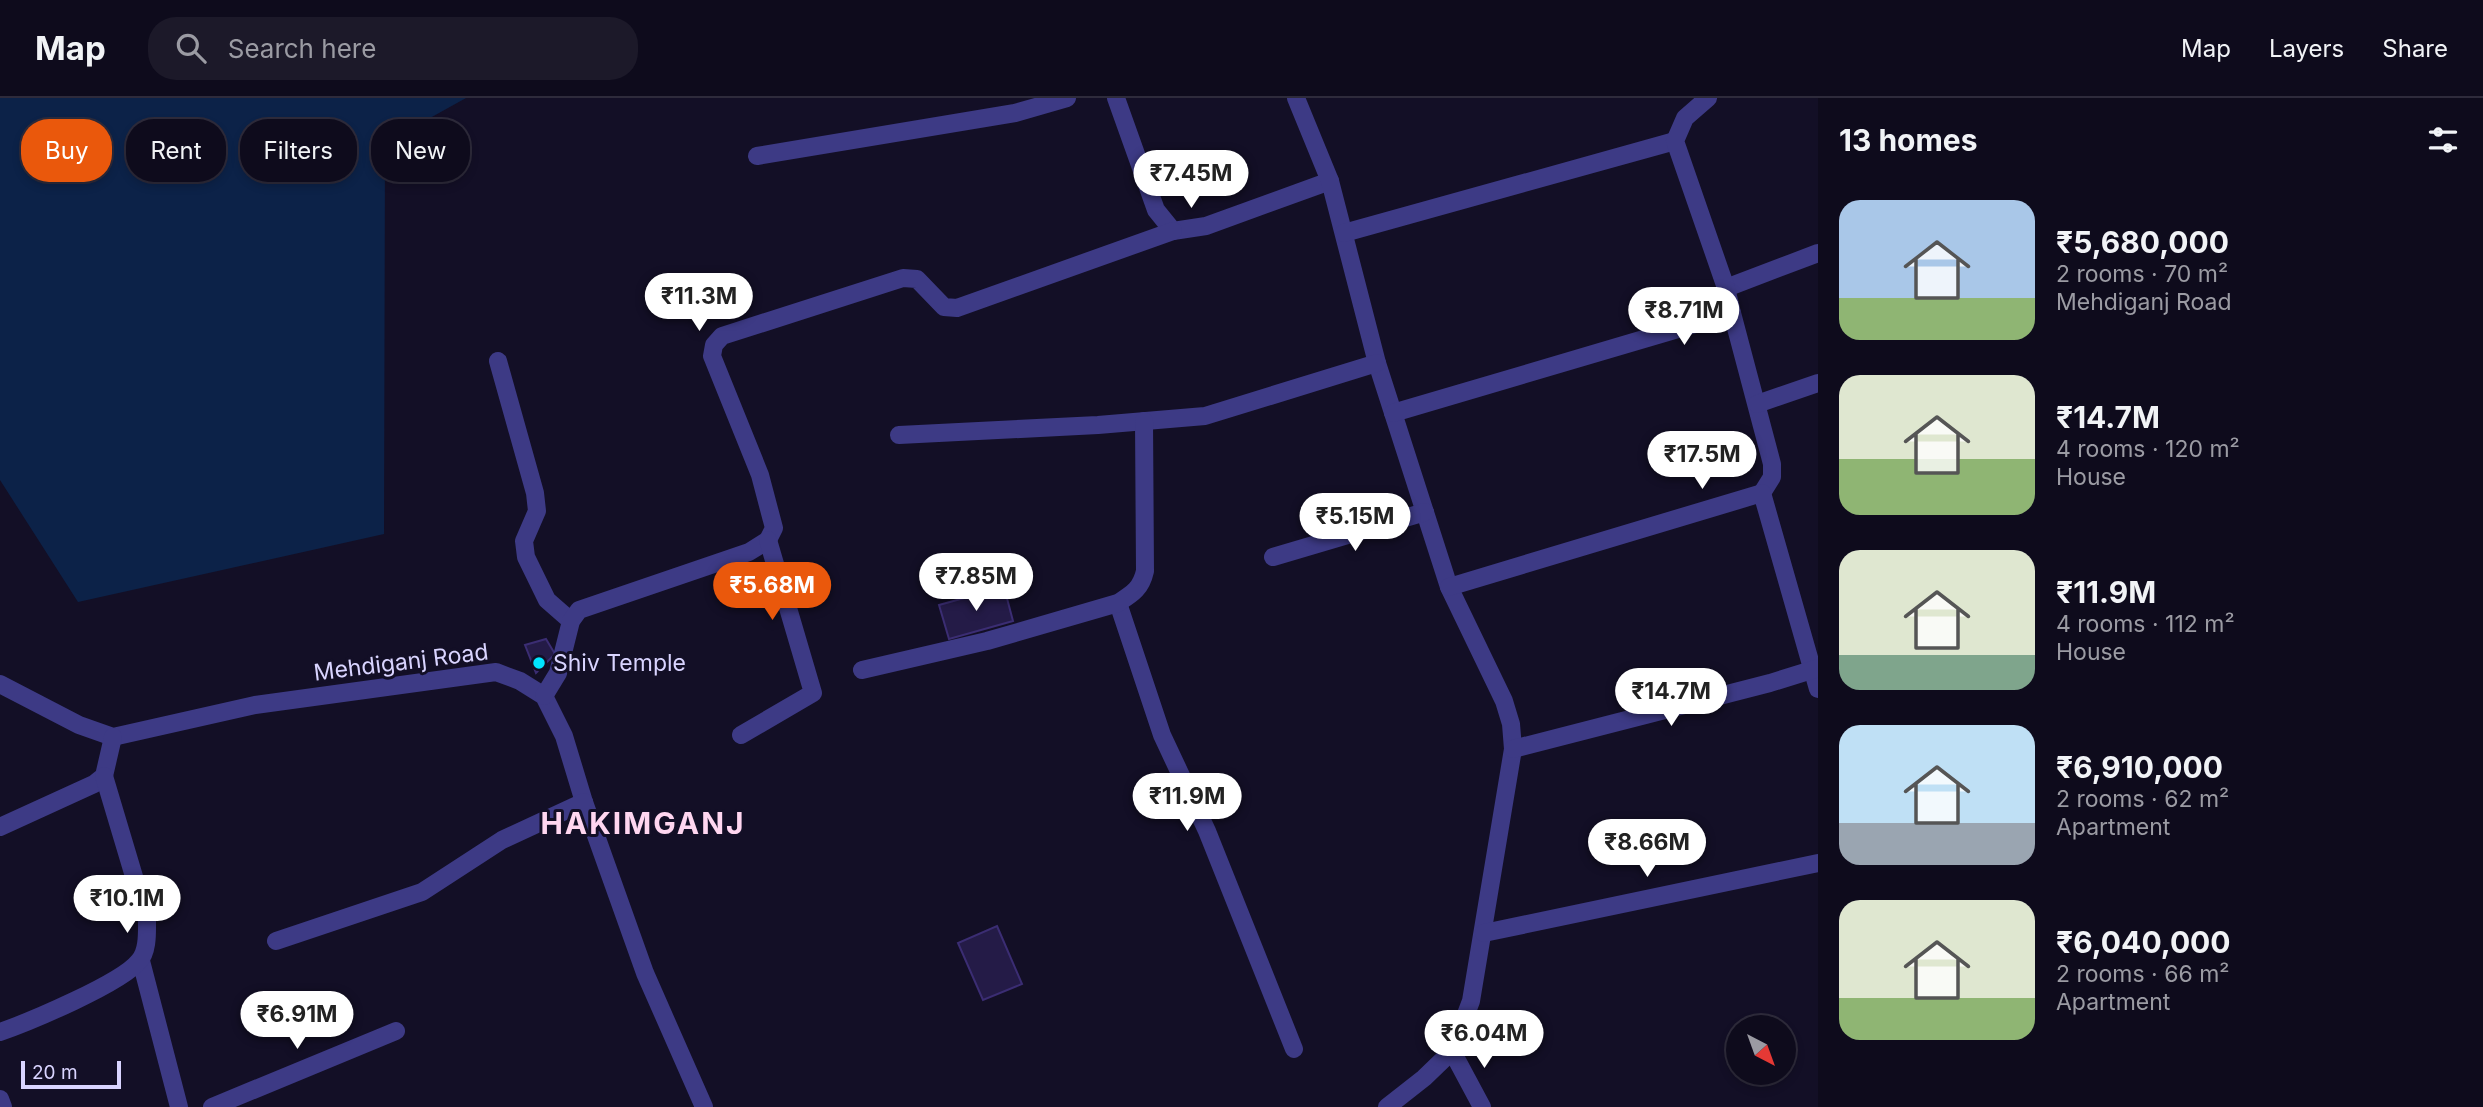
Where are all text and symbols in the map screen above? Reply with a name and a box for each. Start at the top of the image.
search box [148,17,638,80]
text: Map [35,28,106,68]
icon: search [172,29,210,67]
text: Search here [228,33,376,64]
text: Map [2181,34,2231,63]
text: Layers [2269,34,2344,63]
text: Share [2382,34,2448,63]
chip: Buy [21,119,112,182]
chip: Rent [126,119,226,182]
chip: Filters [240,119,357,182]
chip: New [371,119,470,182]
icon: filters [2424,121,2462,159]
text: 13 homes [1839,122,1978,158]
pin: ₹7.45M [1134,150,1248,210]
text: ₹7.45M [1149,159,1233,187]
text: ₹5,680,000 [2056,224,2229,260]
icon: home [1895,228,1979,312]
text: 2 rooms · 70 m² [2056,260,2228,288]
pin: ₹11.3M [642,274,756,333]
text: ₹11.3M [661,282,737,310]
pin: ₹8.71M [1627,288,1741,347]
text: Mehdiganj Road [2056,288,2232,316]
text: ₹8.71M [1644,296,1724,324]
text: ₹14.7M [2056,399,2160,435]
icon: home [1895,403,1979,487]
pin: ₹17.5M [1645,432,1759,491]
text: 4 rooms · 120 m² [2056,435,2240,463]
text: ₹17.5M [1663,440,1741,468]
text: House [2056,463,2126,491]
pin: ₹5.15M [1298,494,1412,553]
text: ₹5.15M [1316,502,1394,530]
pin: ₹7.85M [919,554,1033,613]
pin: ₹5.68M [715,562,829,622]
text: ₹7.85M [935,562,1017,590]
text: ₹5.68M [729,571,815,599]
text: ₹11.9M [2056,574,2156,610]
icon: home [1895,578,1979,662]
text: 4 rooms · 112 m² [2056,610,2235,638]
street label: Mehdiganj Road [312,637,490,687]
text: House [2056,638,2126,666]
place label: Shiv Temple [553,649,686,677]
marker: Shiv Temple [531,655,547,671]
pin: ₹14.7M [1614,668,1728,728]
text: ₹14.7M [1631,677,1711,705]
text: ₹6,910,000 [2056,749,2223,785]
icon: home [1895,753,1979,837]
pin: ₹11.9M [1130,774,1244,833]
text: ₹11.9M [1149,782,1225,810]
text: 2 rooms · 62 m² [2056,785,2229,813]
district label: HAKIMGANJ [540,805,746,841]
text: Apartment [2056,813,2170,841]
pin: ₹8.66M [1590,820,1704,879]
text: ₹8.66M [1604,828,1690,856]
pin: ₹10.1M [70,876,184,935]
text: ₹10.1M [90,884,164,912]
text: ₹6,040,000 [2056,924,2231,960]
icon: home [1895,928,1979,1012]
text: 2 rooms · 66 m² [2056,960,2230,988]
text: Apartment [2056,988,2170,1016]
pin: ₹6.91M [240,992,354,1051]
text: ₹6.91M [256,1000,338,1028]
pin: ₹6.04M [1427,1010,1541,1070]
north arrow [1726,1015,1796,1085]
map controls [1726,1015,1796,1085]
text: ₹6.04M [1441,1019,1527,1047]
scale bar [21,1058,121,1090]
text: 20 m [32,1061,78,1084]

